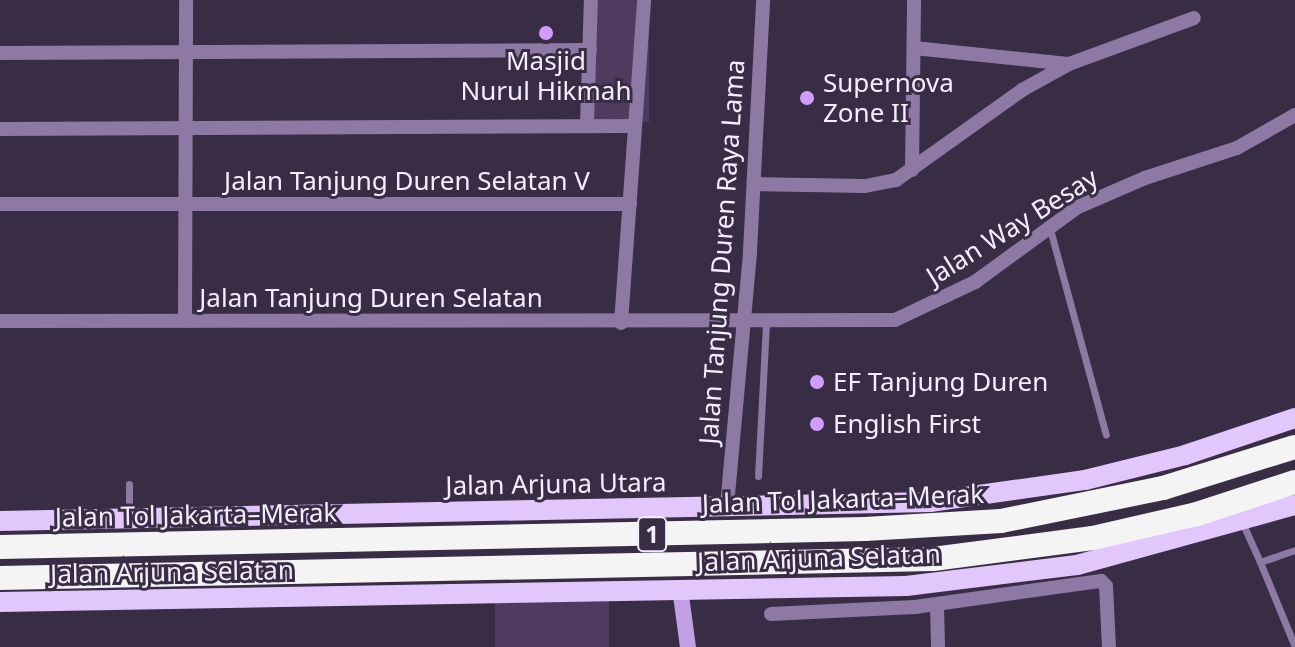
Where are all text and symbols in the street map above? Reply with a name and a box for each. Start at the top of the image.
marker: Masjid Nurul Hikmah [537,24,555,42]
place label: Masjid Nurul Hikmah [461,45,631,106]
street label: Jalan Tanjung Duren Raya Lama [693,59,751,445]
place label: Supernova Zone II [823,67,954,128]
marker: Supernova Zone II [798,89,816,107]
street label: Jalan Way Besay [921,162,1103,292]
street label: Jalan Tanjung Duren Selatan V [224,165,590,197]
street label: Jalan Tanjung Duren Selatan [199,282,543,314]
place label: EF Tanjung Duren [833,366,1048,398]
marker: EF Tanjung Duren [808,373,826,391]
place label: English First [833,408,981,440]
marker: English First [808,415,826,433]
street label: Jalan Arjuna Utara [445,466,667,502]
street label: Jalan Tol Jakarta–Merak [701,478,985,520]
street label: Jalan Tol Jakarta–Merak [55,497,337,533]
road number: 1 [636,514,668,554]
street label: Jalan Arjuna Selatan [697,538,941,578]
street label: Jalan Arjuna Selatan [50,554,294,590]

